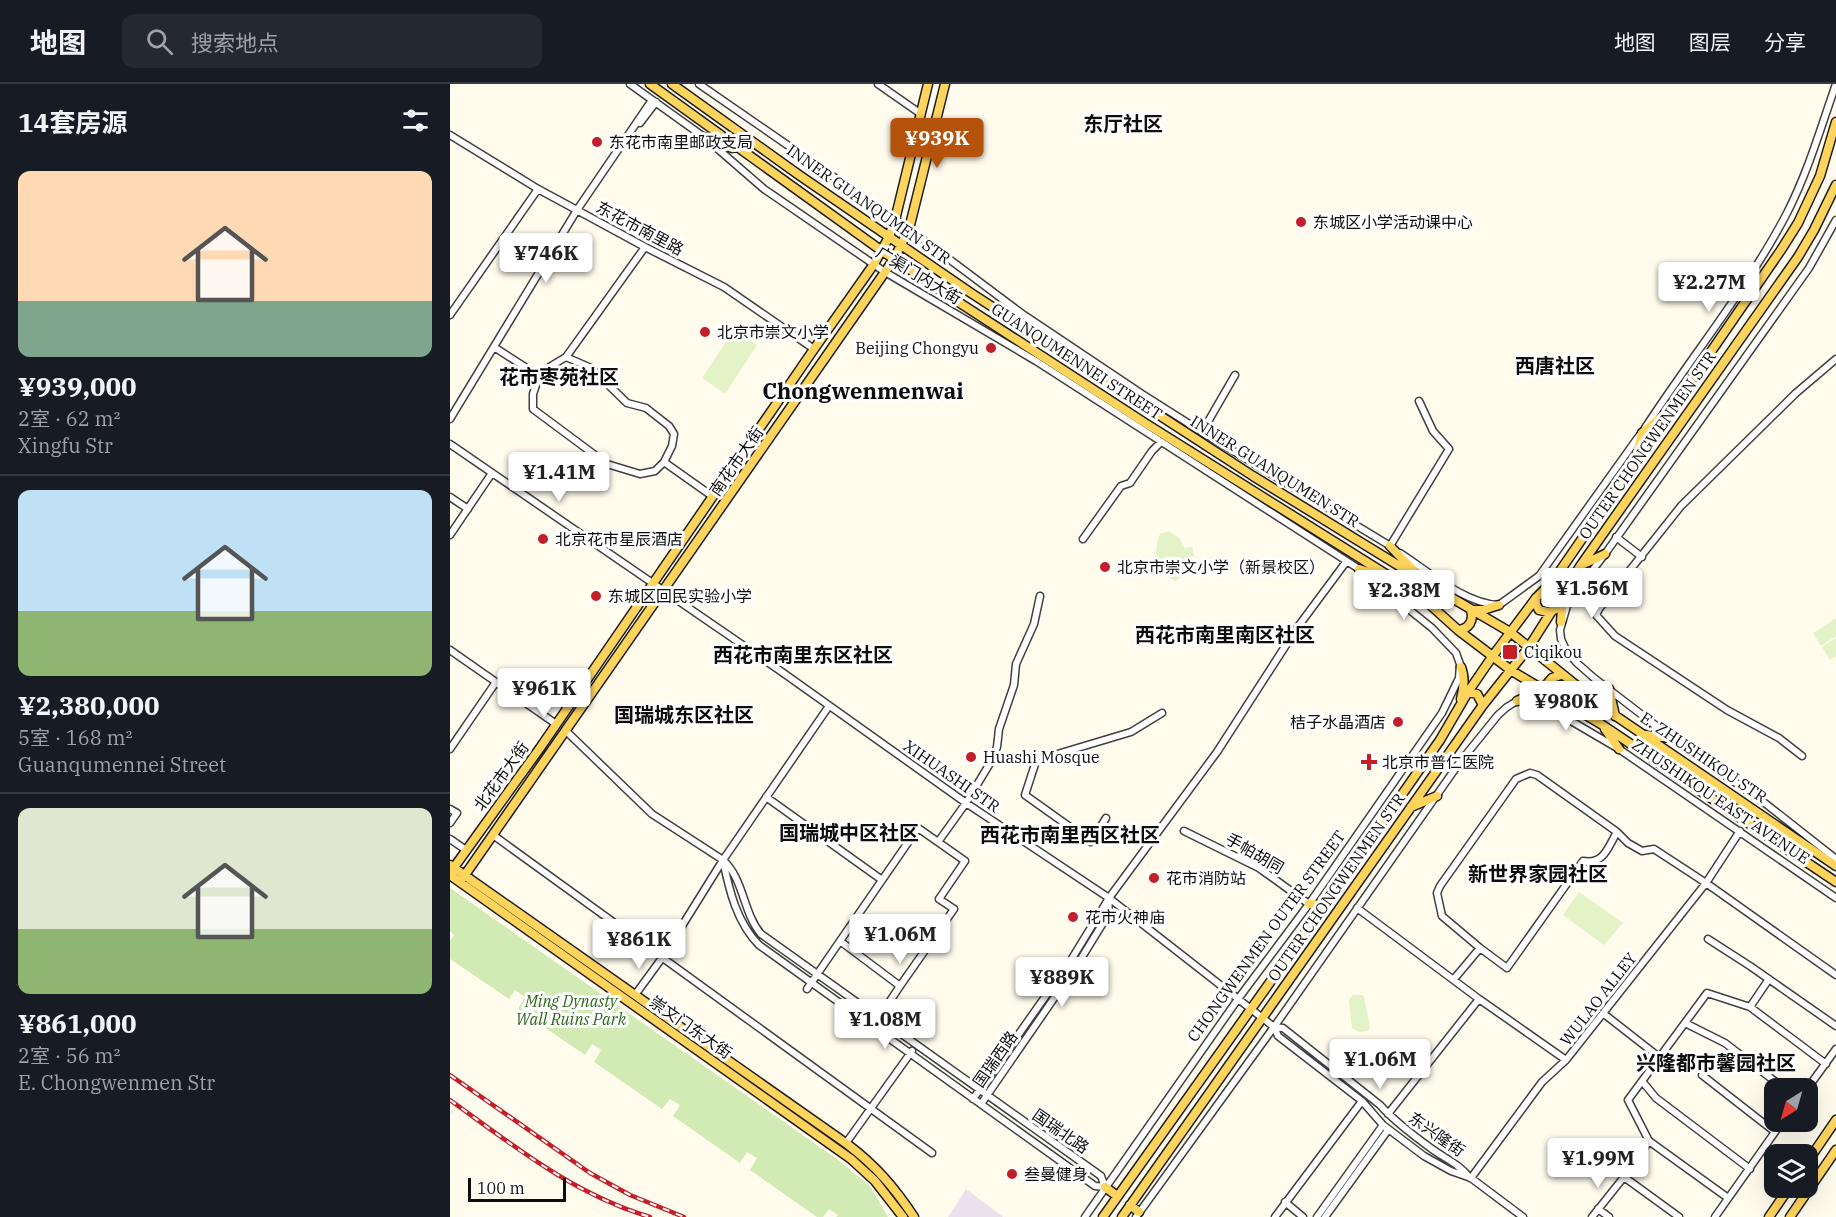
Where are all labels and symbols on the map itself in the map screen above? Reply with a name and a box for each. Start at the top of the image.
district label: 东厅社区 [1083,110,1163,137]
pin: ¥939K [895,118,979,169]
place label: 东花市南里邮政支局 [609,132,753,152]
marker: 东花市南里邮政支局 [590,135,604,149]
street label: INNER GUANQUMEN STR [783,140,955,268]
street label: 东花市南里路 [593,197,687,259]
place label: 东城区小学活动课中心 [1313,212,1473,232]
marker: 东城区小学活动课中心 [1294,215,1308,229]
pin: ¥746K [504,233,588,284]
street label: 广渠门内大街 [873,242,965,308]
pin: ¥2.27M [1660,262,1758,313]
street label: GUANQUMENNEI STREET [988,298,1166,424]
place label: 北京市崇文小学 [717,322,829,342]
marker: 北京市崇文小学 [698,325,712,339]
place label: Beijing Chongyu [855,338,979,358]
marker: Beijing Chongyu [984,341,998,355]
street label: OUTER CHONGWENMEN STR [1574,347,1720,543]
district label: 西唐社区 [1515,352,1595,379]
district label: 花市枣苑社区 [499,363,619,390]
district label: Chongwenmenwai [762,376,964,405]
street label: INNER GUANQUMEN STR [1187,411,1363,531]
street label: 南花市大街 [705,422,767,500]
pin: ¥1.41M [510,452,608,503]
place label: 北京花市星辰酒店 [555,529,683,549]
marker: 北京花市星辰酒店 [536,532,550,546]
place label: 北京市崇文小学（新景校区） [1117,557,1325,577]
marker: 北京市崇文小学（新景校区） [1098,560,1112,574]
pin: ¥1.56M [1543,568,1641,619]
pin: ¥2.38M [1355,570,1453,621]
place label: 东城区回民实验小学 [608,586,752,606]
marker: 东城区回民实验小学 [589,589,603,603]
district label: 西花市南里南区社区 [1135,621,1315,648]
district label: 西花市南里东区社区 [713,641,893,668]
place label: Ciqikou [1524,642,1582,662]
marker: Ciqikou [1501,643,1519,661]
pin: ¥961K [502,668,586,719]
pin: ¥980K [1524,681,1608,732]
district label: 国瑞城东区社区 [614,701,754,728]
street label: E. ZHUSHIKOU STR [1637,707,1771,807]
place label: 桔子水晶酒店 [1290,712,1386,732]
marker: 桔子水晶酒店 [1391,715,1405,729]
street label: ZHUSHIKOU EAST AVENUE [1628,734,1814,868]
street label: XIHUASHI STR [900,735,1004,817]
street label: 北花市大街 [469,738,533,814]
place label: Huashi Mosque [983,747,1100,767]
marker: Huashi Mosque [964,750,978,764]
place label: 北京市普仁医院 [1382,752,1494,772]
marker: 北京市普仁医院 [1360,753,1378,771]
street label: OUTER CHONGWENMEN STR [1263,789,1409,985]
district label: 国瑞城中区社区 [779,819,919,846]
district label: 西花市南里西区社区 [980,821,1160,848]
street label: CHONGWENMEN OUTER STREET [1183,826,1349,1046]
street label: 手帕胡同 [1222,828,1288,878]
district label: 新世界家园社区 [1468,860,1608,887]
place label: 花市消防站 [1166,868,1246,888]
marker: 花市消防站 [1147,871,1161,885]
place label: 花市火神庙 [1085,907,1165,927]
marker: 花市火神庙 [1066,910,1080,924]
pin: ¥1.06M [851,914,949,965]
pin: ¥861K [597,919,681,970]
street label: WULAO ALLEY [1555,948,1641,1050]
pin: ¥889K [1020,957,1104,1008]
park label: Ming Dynasty Wall Ruins Park [516,991,627,1029]
street label: 崇文门东大街 [646,991,736,1063]
pin: ¥1.08M [836,999,934,1050]
street label: 国瑞西路 [968,1027,1022,1091]
pin: ¥1.06M [1331,1039,1429,1090]
district label: 兴隆都市馨园社区 [1636,1049,1796,1076]
north arrow [1764,1078,1818,1132]
street label: 国瑞北路 [1029,1104,1093,1158]
street label: 东兴隆街 [1405,1107,1469,1161]
pin: ¥1.99M [1549,1138,1647,1189]
place label: 叁曼健身 [1024,1164,1088,1184]
marker: 叁曼健身 [1005,1167,1019,1181]
scale bar [468,1175,566,1202]

